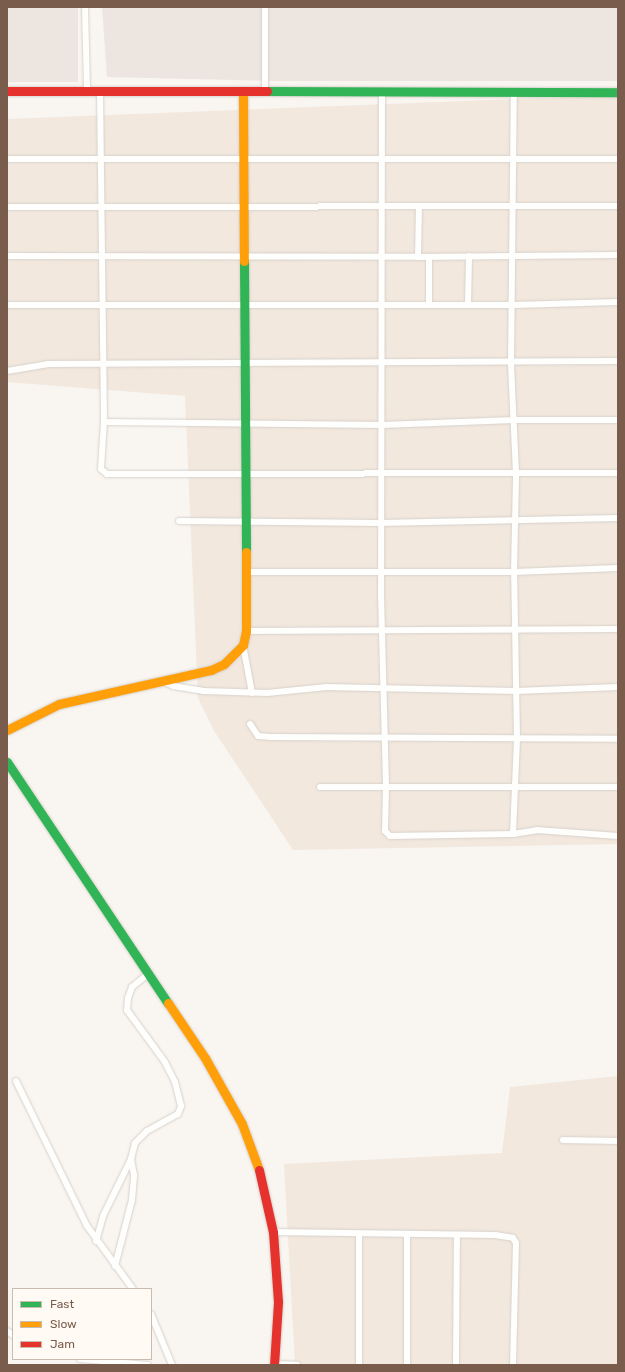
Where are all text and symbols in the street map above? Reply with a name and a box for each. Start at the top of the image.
legend [12,1288,152,1360]
text: Fast [50,1297,74,1311]
text: Slow [50,1317,77,1331]
text: Jam [50,1337,75,1351]

